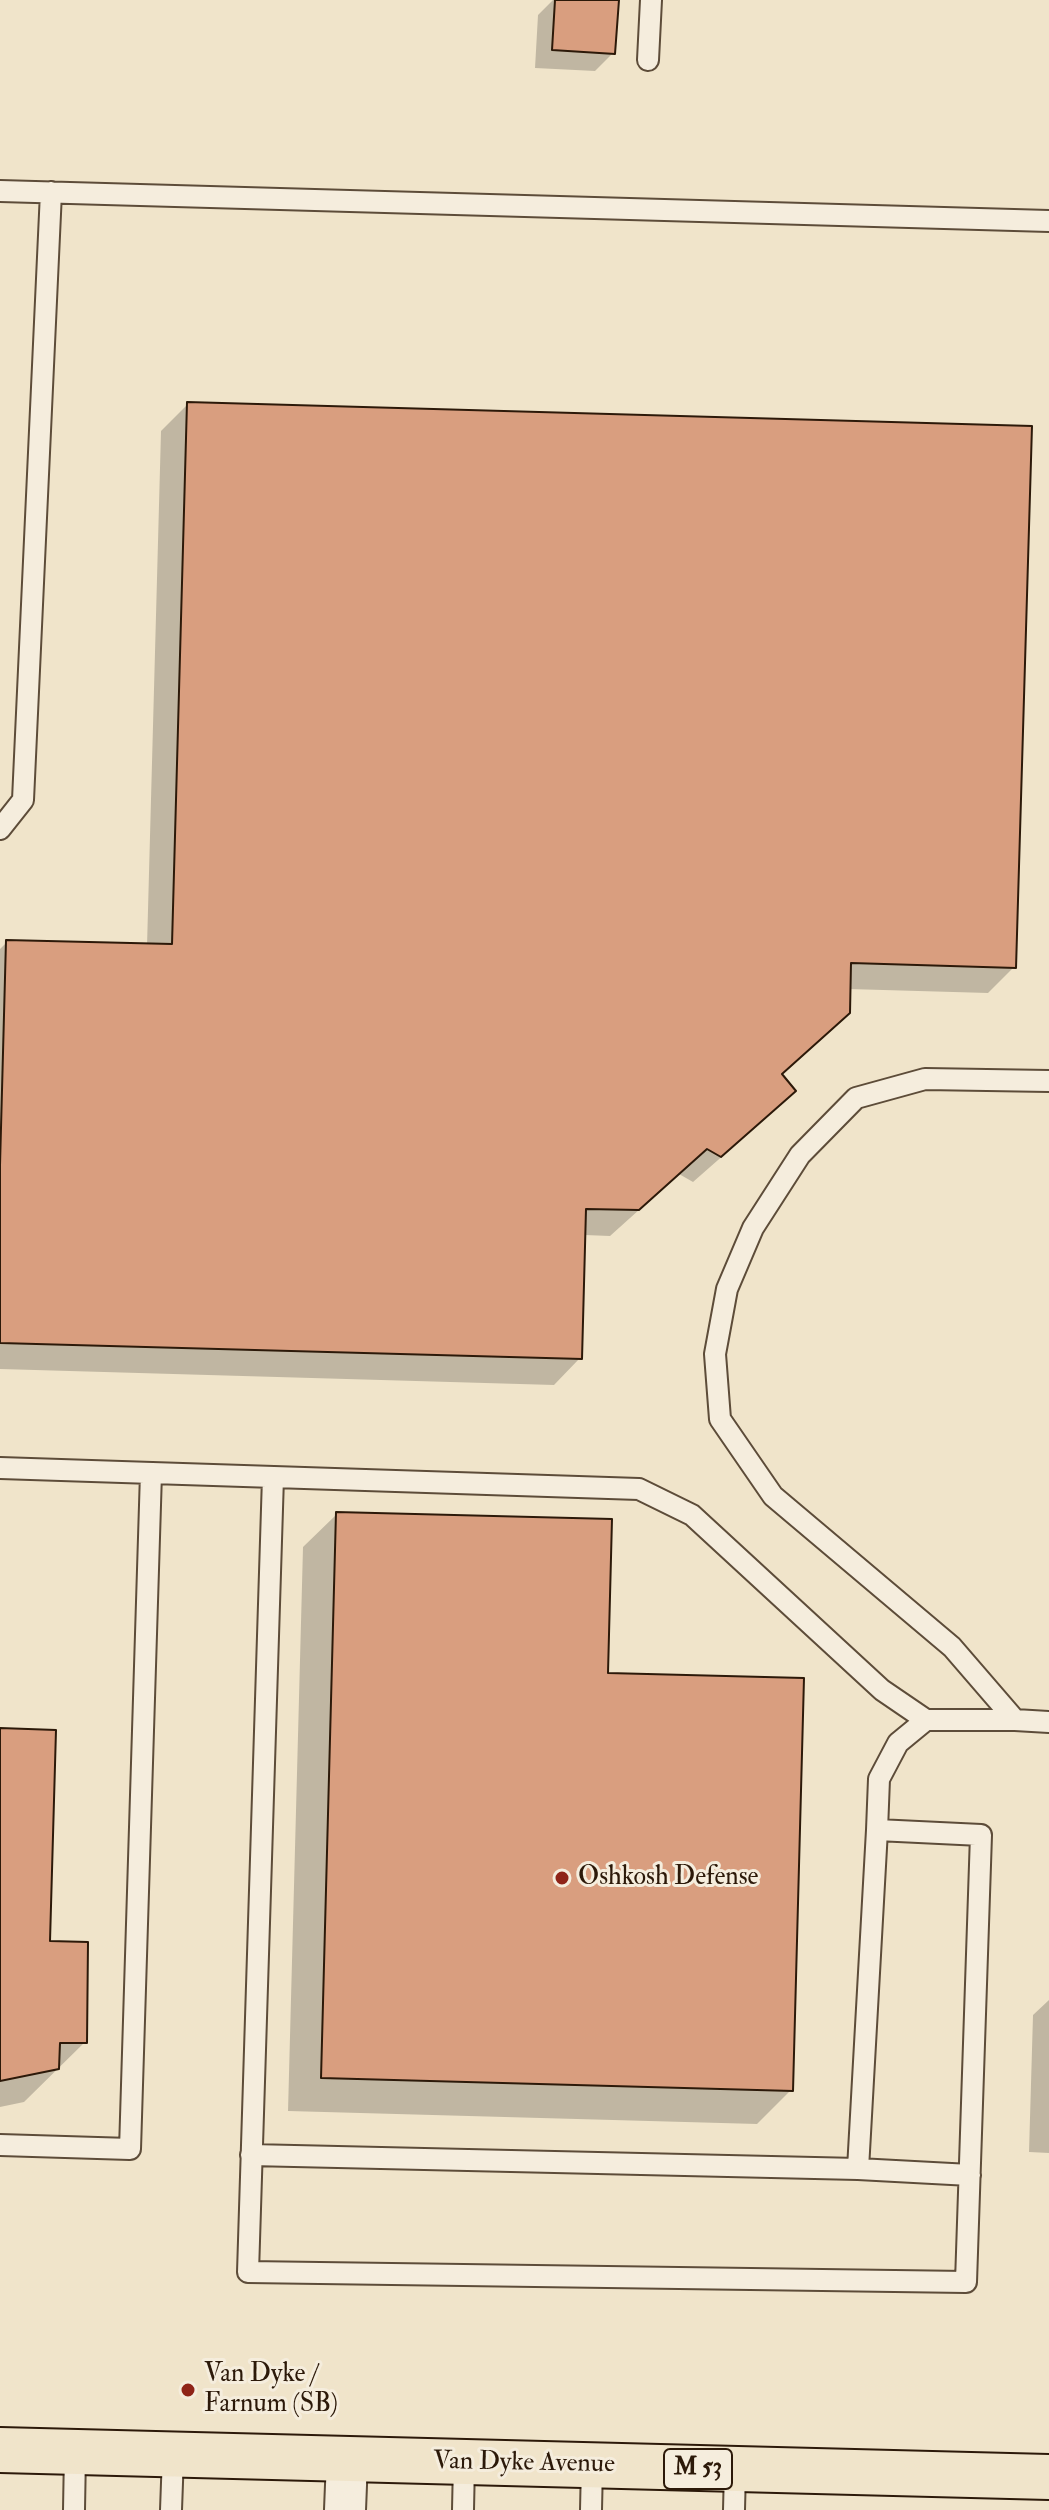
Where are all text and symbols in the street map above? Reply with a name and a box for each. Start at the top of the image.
place label: Oshkosh Defense [578,1862,758,1894]
marker: Oshkosh Defense [553,1869,571,1887]
place label: Van Dyke / Farnum (SB) [204,2359,338,2420]
marker: Van Dyke / Farnum (SB) [179,2381,197,2399]
street label: Van Dyke Avenue [433,2447,615,2481]
road number: M 53 [664,2449,732,2489]

